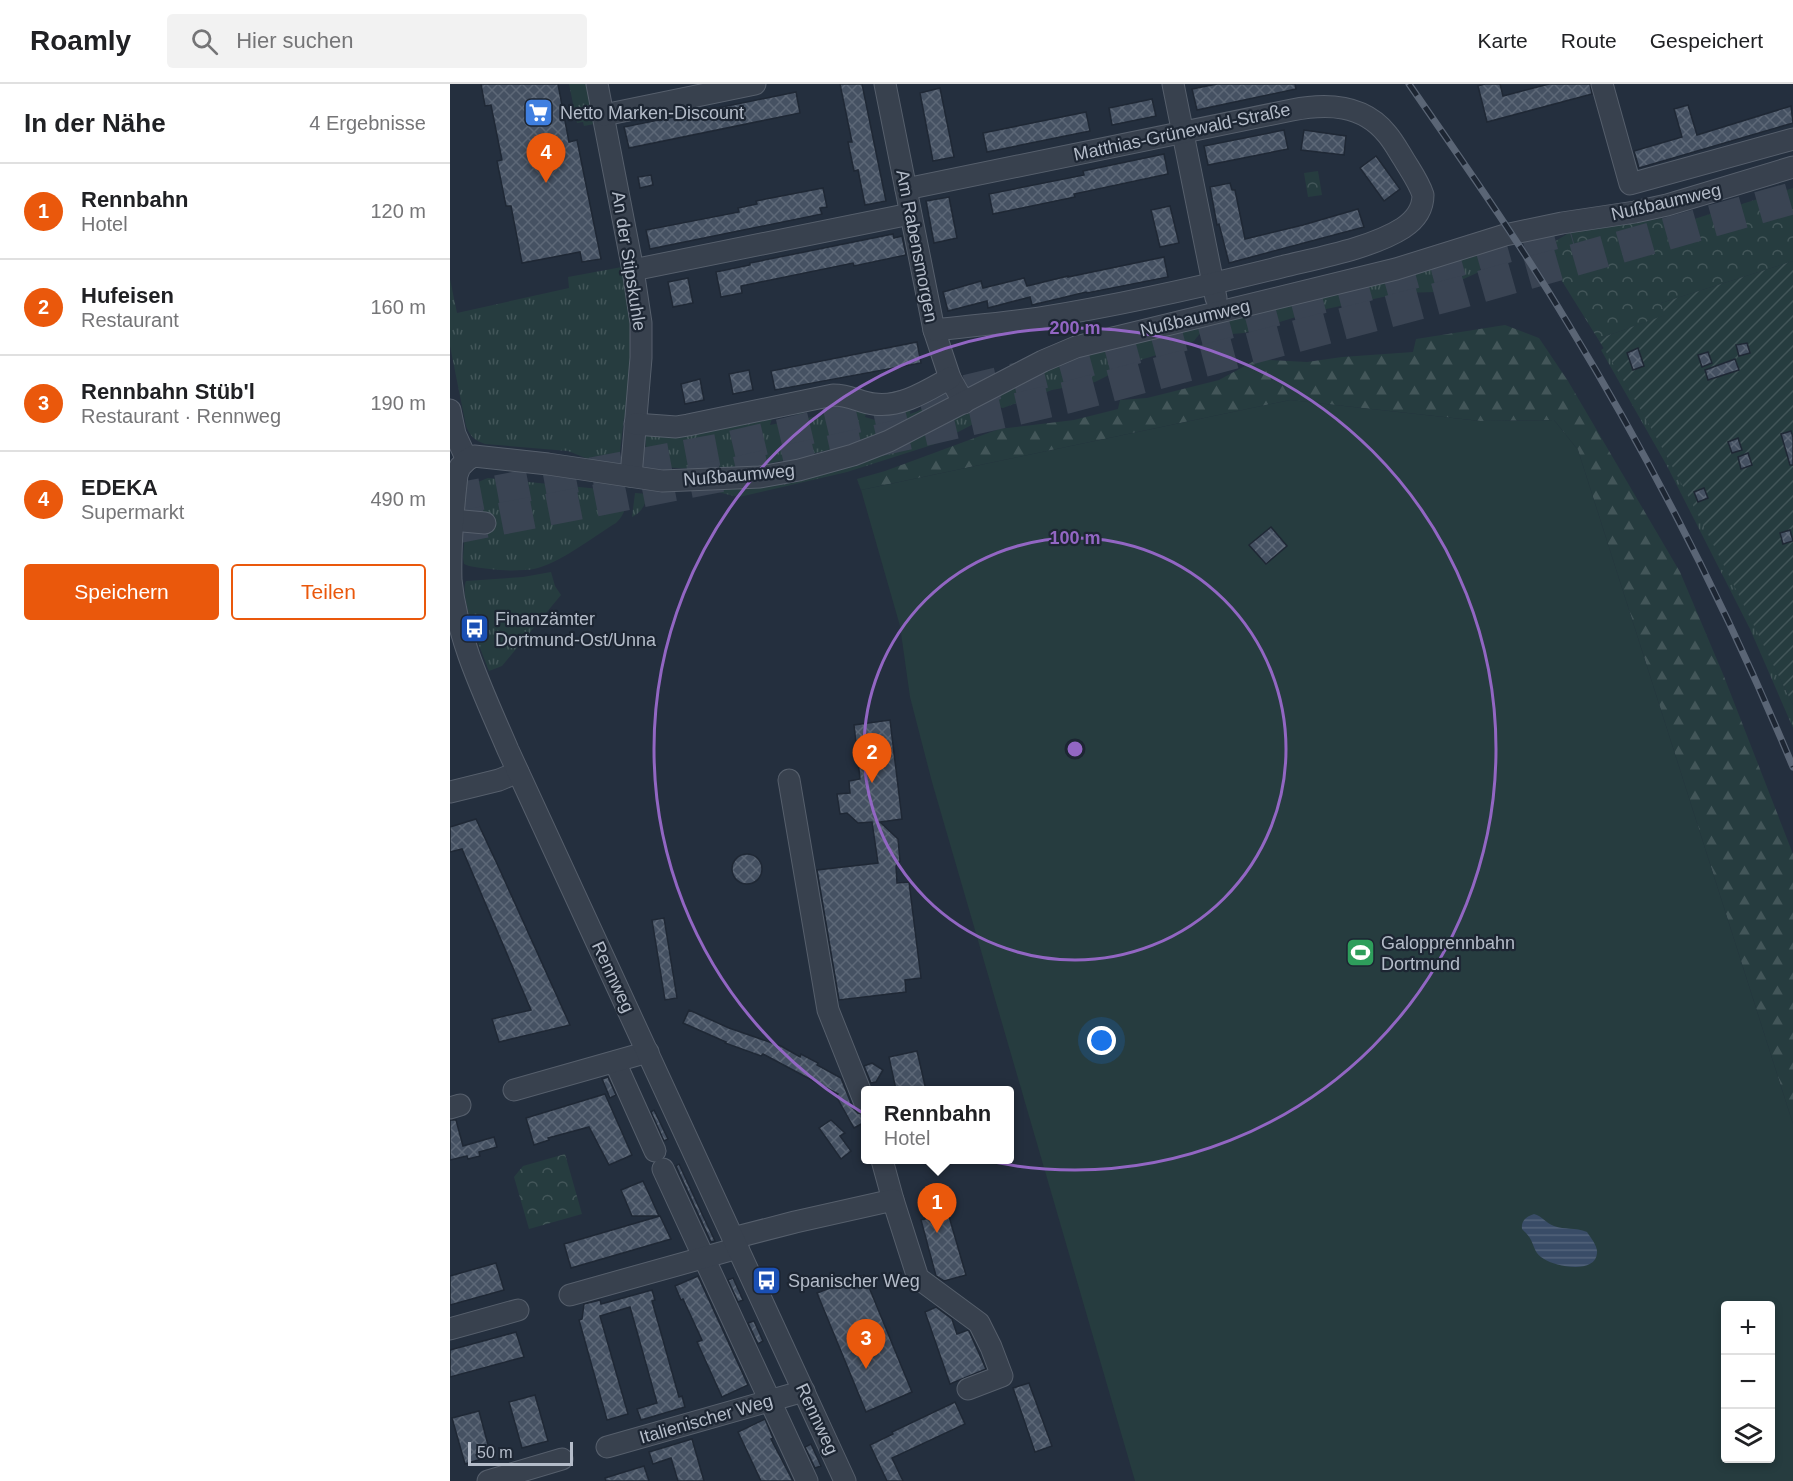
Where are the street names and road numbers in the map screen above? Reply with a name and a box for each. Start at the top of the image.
street label: Matthias-Grünewald-Straße [1072,99,1292,165]
street label: Am Rabensmorgen [892,168,942,324]
street label: Nußbaumweg [1609,180,1723,224]
street label: An der Stipskuhle [608,190,650,332]
street label: Nußbaumweg [1138,296,1252,340]
street label: Nußbaumweg [682,460,796,490]
street label: Rennweg [588,938,638,1016]
street label: Rennweg [792,1380,842,1458]
street label: Italienischer Weg [637,1390,775,1448]

